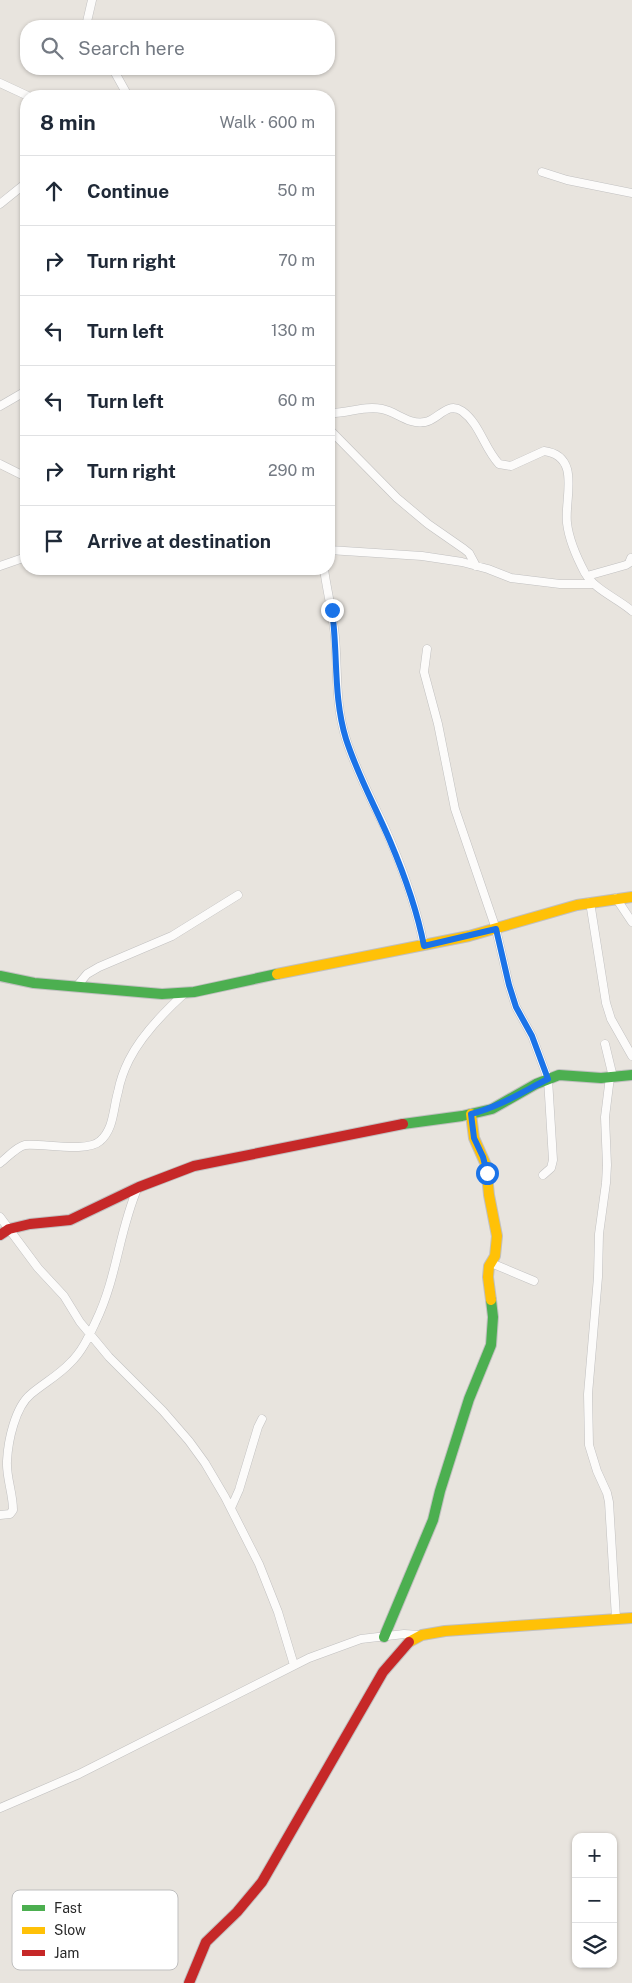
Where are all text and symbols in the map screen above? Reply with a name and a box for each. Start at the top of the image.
search box [20,20,335,75]
icon: search [38,34,66,62]
text: Search here [78,37,185,59]
text: 8 min [40,110,96,135]
text: Walk · 600 m [219,113,315,132]
icon: ahead [40,177,68,205]
text: Continue [87,180,169,202]
text: 50 m [277,181,315,200]
icon: right [40,247,68,275]
text: Turn right [87,250,176,272]
text: 70 m [278,251,315,270]
icon: left [40,317,68,345]
text: Turn left [87,320,164,342]
text: 130 m [271,321,315,340]
icon: left [40,387,68,415]
text: Turn left [87,390,164,412]
text: 60 m [278,391,315,410]
icon: right [40,457,68,485]
text: Turn right [87,460,176,482]
text: 290 m [268,461,315,480]
icon: arrive [40,527,68,555]
text: Arrive at destination [87,530,271,552]
route end [321,599,344,622]
route start [476,1162,499,1185]
map controls [572,1833,617,1968]
button: + [572,1833,617,1878]
button: − [572,1878,617,1923]
legend [12,1890,178,1970]
text: Fast [54,1900,82,1916]
text: Slow [54,1922,86,1938]
button: layers [572,1923,617,1968]
text: Jam [54,1945,79,1961]

